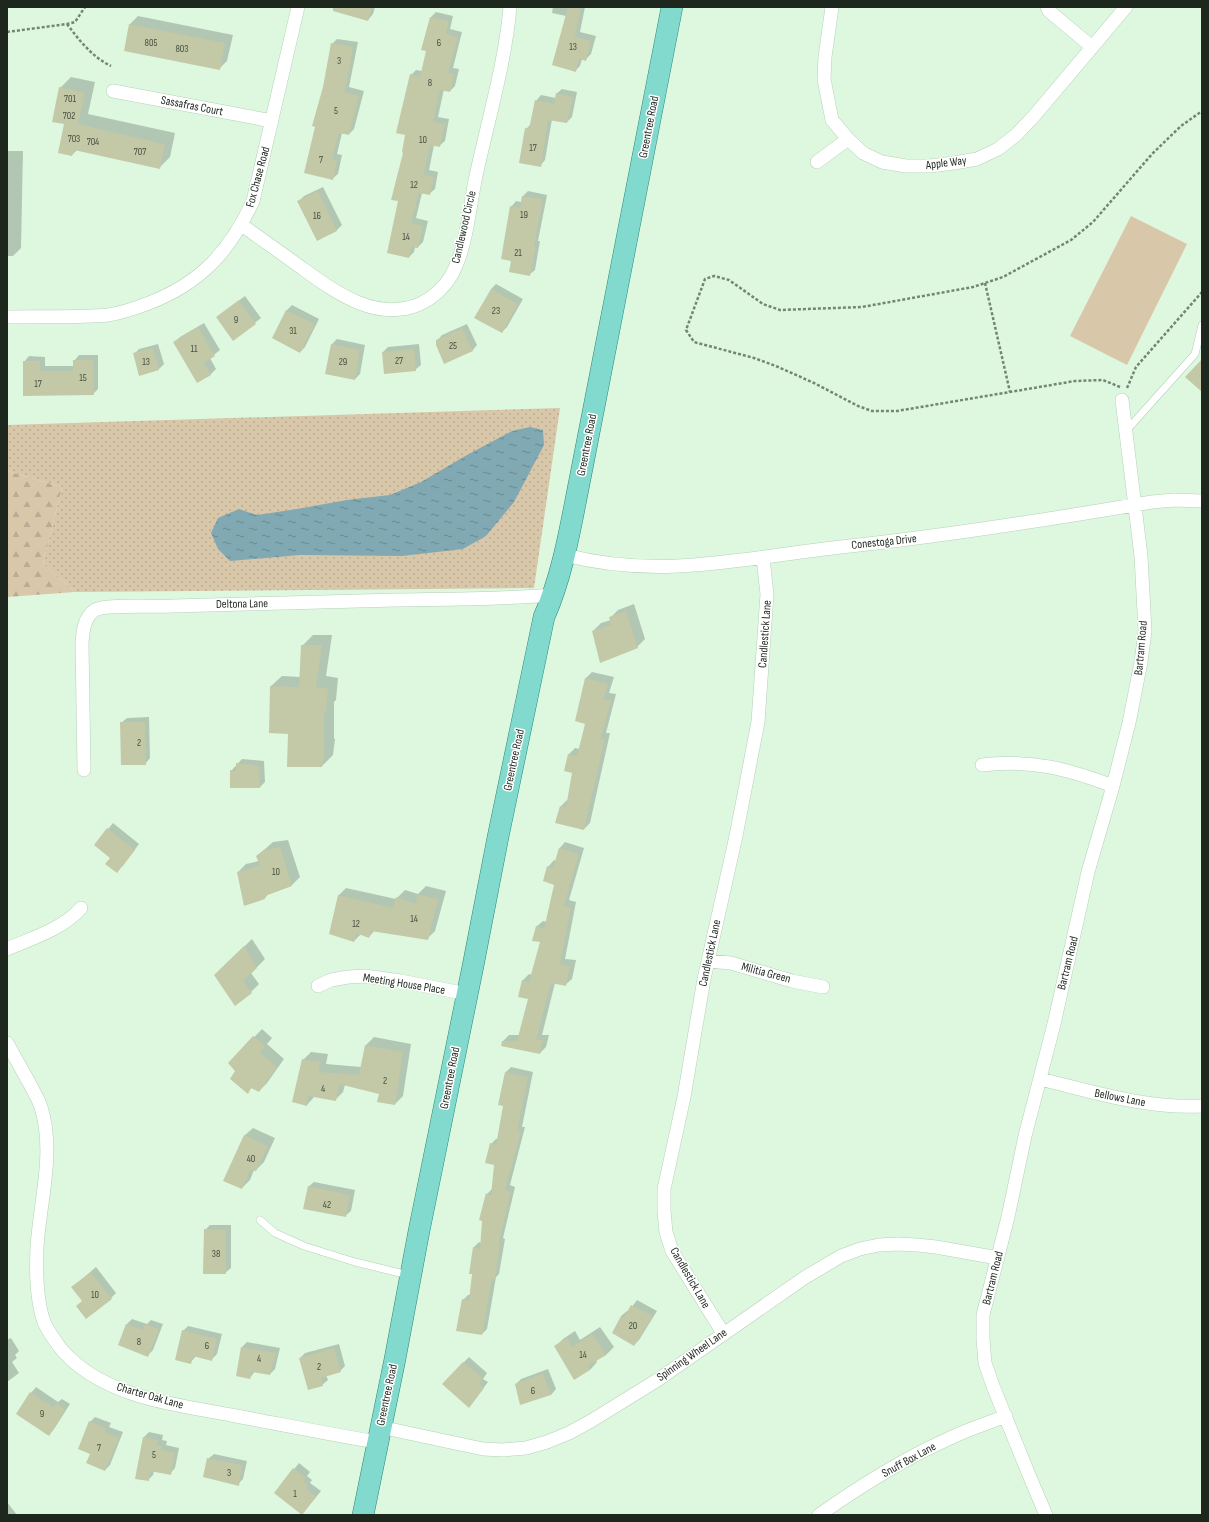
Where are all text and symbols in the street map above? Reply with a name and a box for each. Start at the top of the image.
house number: 805 [145,37,157,49]
house number: 6 [437,37,441,49]
house number: 13 [569,41,577,53]
house number: 803 [175,43,189,55]
house number: 3 [337,55,341,67]
house number: 8 [428,77,432,89]
house number: 701 [64,93,76,105]
street label: Sassafras Court [159,93,225,119]
street label: Greentree Road [636,95,662,159]
house number: 5 [334,105,338,117]
house number: 702 [63,110,75,122]
house number: 703 [68,133,80,145]
house number: 10 [419,134,427,146]
house number: 704 [87,136,99,148]
house number: 17 [529,142,537,154]
street label: Fox Chase Road [243,145,273,209]
house number: 707 [134,146,146,158]
street label: Apple Way [924,153,968,173]
house number: 7 [319,154,323,166]
house number: 12 [410,179,418,191]
street label: Candlewood Circle [448,189,480,265]
house number: 19 [520,209,528,221]
house number: 16 [313,210,321,222]
house number: 14 [402,231,410,243]
house number: 21 [514,247,522,259]
house number: 23 [492,305,500,317]
house number: 9 [234,314,238,326]
house number: 31 [289,325,297,337]
house number: 25 [449,340,457,352]
house number: 11 [191,343,198,355]
house number: 27 [395,355,403,367]
house number: 13 [142,356,150,368]
house number: 29 [339,356,347,368]
house number: 15 [79,372,87,384]
house number: 17 [34,378,42,390]
street label: Greentree Road [574,413,600,477]
street label: Conestoga Drive [851,531,918,553]
street label: Deltona Lane [216,596,268,612]
street label: Candlestick Lane [755,599,775,668]
street label: Bartram Road [1131,620,1151,676]
street label: Greentree Road [500,728,528,792]
house number: 2 [137,737,141,749]
house number: 10 [272,866,280,878]
house number: 14 [410,913,418,925]
house number: 12 [352,918,360,930]
street label: Candlestick Lane [696,918,724,988]
street label: Bartram Road [1054,935,1082,991]
street label: Militia Green [740,959,792,987]
street label: Meeting House Place [362,970,446,998]
street label: Greentree Road [437,1046,463,1110]
house number: 2 [383,1075,387,1087]
house number: 4 [321,1083,325,1095]
street label: Bellows Lane [1093,1086,1147,1110]
house number: 40 [247,1153,255,1165]
house number: 42 [323,1199,331,1211]
street label: Candlestick Lane [667,1245,714,1311]
house number: 38 [212,1248,220,1260]
street label: Bartram Road [979,1250,1007,1306]
house number: 10 [91,1289,99,1301]
house number: 20 [629,1320,637,1332]
street label: Spinning Wheel Lane [654,1325,730,1385]
house number: 8 [137,1336,141,1348]
house number: 6 [205,1340,209,1352]
house number: 14 [579,1349,587,1361]
house number: 4 [257,1353,261,1365]
house number: 2 [317,1361,321,1373]
street label: Greentree Road [373,1363,401,1427]
street label: Charter Oak Lane [115,1379,185,1413]
house number: 6 [531,1385,535,1397]
house number: 9 [40,1408,44,1420]
street label: Snuff Box Lane [879,1439,939,1481]
house number: 7 [97,1442,101,1454]
house number: 5 [152,1449,156,1461]
house number: 3 [227,1467,231,1479]
house number: 1 [293,1488,297,1500]

